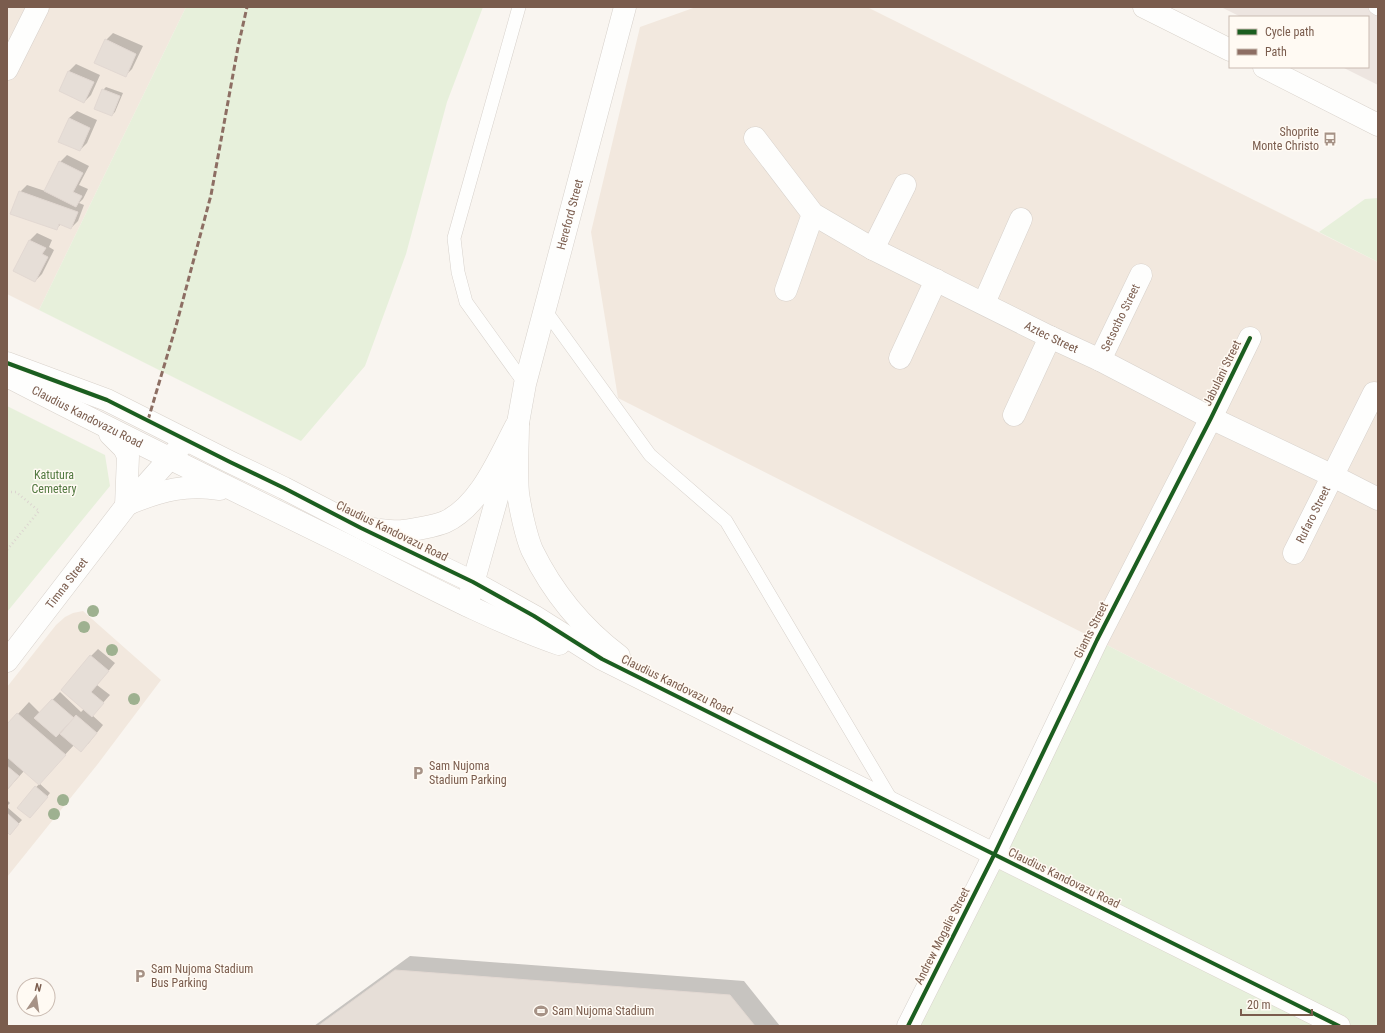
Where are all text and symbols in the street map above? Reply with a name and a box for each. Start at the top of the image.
legend [1229,16,1369,68]
text: Cycle path [1265,25,1315,39]
text: Path [1265,45,1287,59]
place label: Shoprite Monte Christo [1252,125,1319,153]
bus stop icon: Shoprite Monte Christo [1322,131,1338,147]
street label: Hereford Street [554,177,586,251]
street label: Setsotho Street [1098,281,1143,354]
street label: Aztec Street [1022,318,1081,356]
street label: Jabulani Street [1200,338,1244,408]
street label: Claudius Kandovazu Road [29,383,145,451]
park label: Katutura Cemetery [31,468,77,496]
street label: Rufaro Street [1293,483,1334,546]
street label: Claudius Kandovazu Road [334,498,450,564]
street label: Timna Street [43,555,91,612]
street label: Giants Street [1071,599,1111,660]
street label: Claudius Kandovazu Road [619,652,735,718]
place label: Sam Nujoma Stadium Parking [429,759,507,787]
parking icon: Sam Nujoma Stadium Parking [410,765,426,781]
street label: Claudius Kandovazu Road [1006,845,1122,911]
street label: Andrew Mogalie Street [911,885,973,987]
place label: Sam Nujoma Stadium Bus Parking [151,962,253,990]
parking icon: Sam Nujoma Stadium Bus Parking [132,968,148,984]
north arrow [16,977,56,1017]
text: N [33,981,43,995]
scale bar [1241,991,1312,1017]
text: 20 m [1247,998,1271,1012]
sports icon: Sam Nujoma Stadium [533,1003,549,1019]
place label: Sam Nujoma Stadium [552,1004,654,1018]

